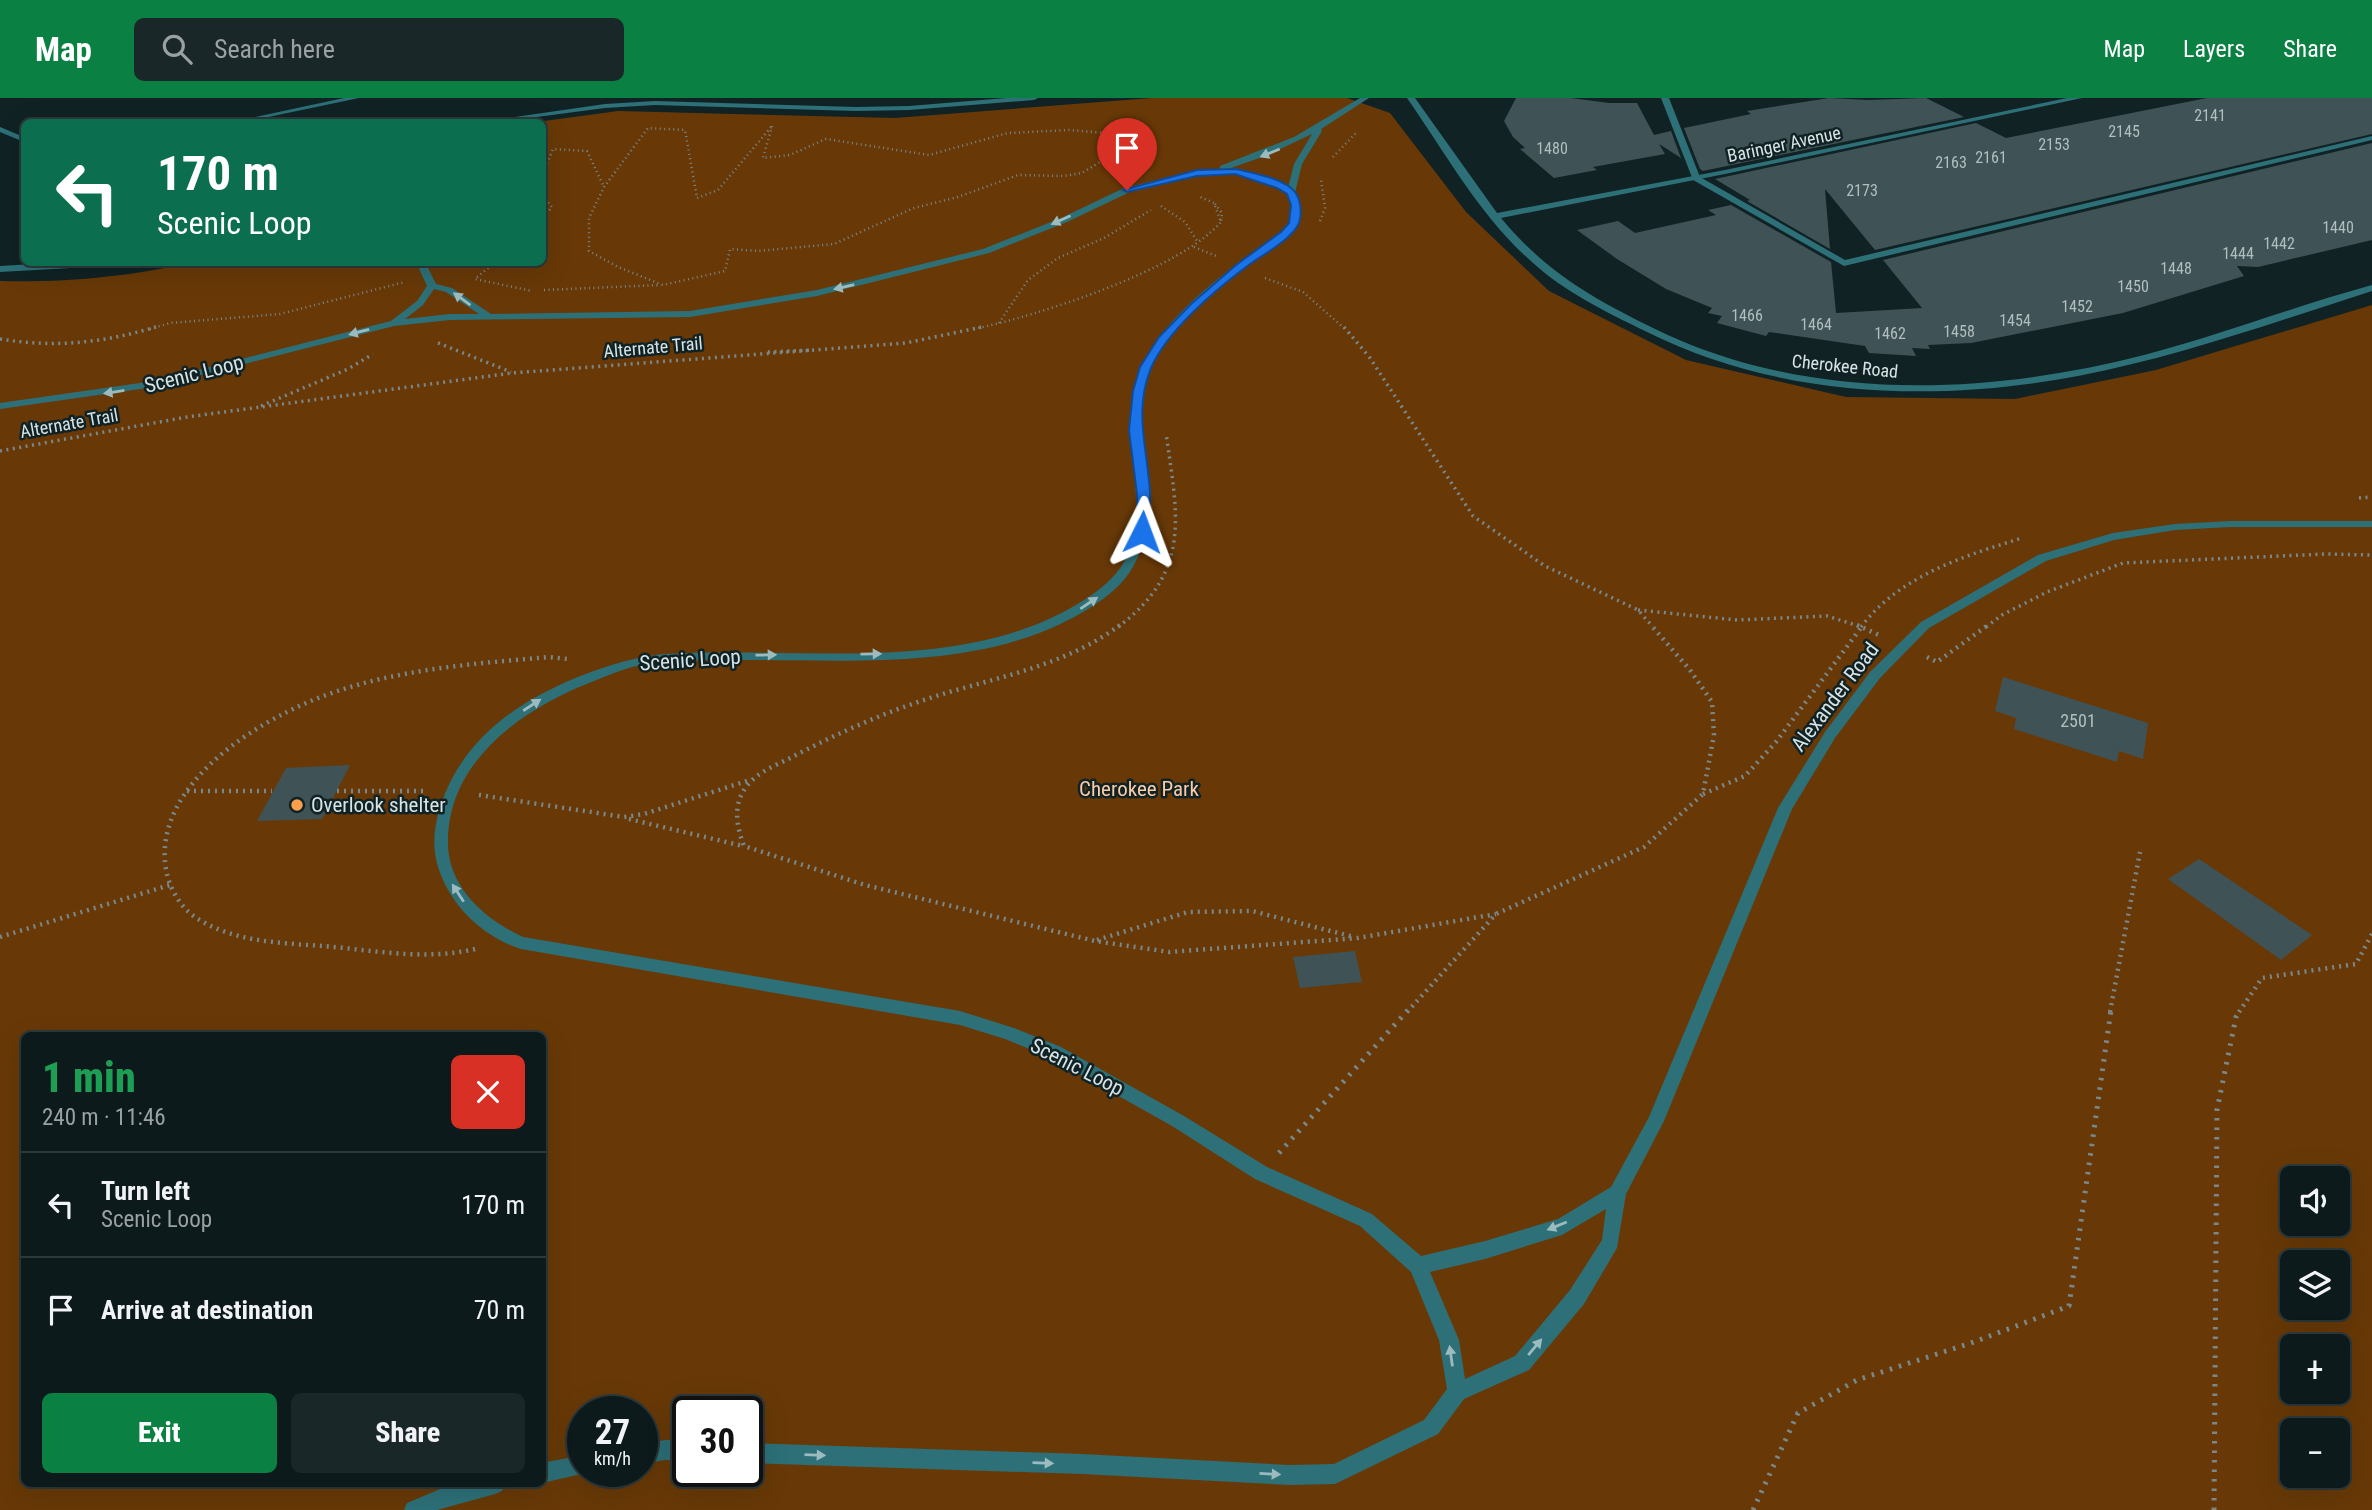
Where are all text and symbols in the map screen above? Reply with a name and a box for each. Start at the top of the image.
search box [134,18,624,81]
text: Map [35,30,92,69]
icon: search [158,30,196,68]
text: Search here [214,34,335,64]
text: Map [2104,35,2145,63]
text: Layers [2183,35,2245,63]
text: Share [2283,35,2337,63]
house number: 2141 [2194,106,2226,125]
pin [1097,118,1157,190]
street label: Baringer Avenue [1725,122,1843,166]
house number: 2145 [2108,122,2140,141]
icon: arrive [1108,129,1146,167]
house number: 2153 [2038,135,2070,154]
house number: 1480 [1536,139,1568,158]
text: 170 m [157,145,279,202]
icon: left [42,147,133,238]
one-way arrow [1259,147,1280,158]
house number: 2161 [1975,148,2007,167]
house number: 2163 [1935,153,1967,172]
house number: 2173 [1846,181,1878,200]
text: Scenic Loop [157,204,311,242]
one-way arrow [1051,214,1071,226]
house number: 1440 [2322,218,2354,237]
house number: 1442 [2263,234,2295,253]
house number: 1444 [2222,244,2254,263]
house number: 1448 [2160,259,2192,278]
house number: 1450 [2117,277,2149,296]
one-way arrow [833,282,855,293]
one-way arrow [453,292,471,306]
house number: 1452 [2061,297,2093,316]
house number: 1466 [1731,306,1763,325]
house number: 1454 [1999,311,2031,330]
house number: 1464 [1800,315,1832,334]
house number: 1458 [1943,322,1975,341]
house number: 1462 [1874,324,1906,343]
one-way arrow [348,327,370,338]
street label: Alternate Trail [603,332,703,362]
street label: Scenic Loop [142,350,246,398]
street label: Cherokee Road [1791,350,1899,382]
one-way arrow [103,387,125,398]
street label: Alternate Trail [18,404,120,442]
position arrow [1105,495,1179,569]
one-way arrow [1080,596,1098,610]
street label: Alexander Road [1786,638,1884,756]
street label: Scenic Loop [639,644,741,676]
one-way arrow [860,648,882,660]
one-way arrow [755,650,777,661]
one-way arrow [522,698,541,711]
house number: 2501 [2060,710,2096,731]
park label: Cherokee Park [1079,777,1199,801]
place label: Overlook shelter [311,793,446,817]
marker: Overlook shelter [289,797,305,813]
one-way arrow [451,884,465,902]
street label: Scenic Loop [1026,1033,1128,1101]
text: 1 min [42,1053,136,1102]
button: close [451,1055,525,1129]
text: 240 m · 11:46 [42,1104,166,1131]
map controls [2280,1166,2350,1488]
button: sound [2280,1166,2350,1236]
text: Turn left [101,1176,190,1206]
icon: left [42,1186,80,1224]
text: 170 m [461,1190,525,1220]
text: Scenic Loop [101,1206,212,1233]
one-way arrow [1546,1221,1567,1232]
button: layers [2280,1250,2350,1320]
icon: arrive [42,1291,80,1329]
text: Arrive at destination [101,1295,313,1325]
text: 70 m [474,1295,525,1325]
button: + [2280,1334,2350,1404]
one-way arrow [1528,1338,1543,1356]
one-way arrow [1446,1344,1457,1366]
button: Exit [42,1393,277,1473]
button: Share [291,1393,525,1473]
speed limit sign: 30 [672,1396,763,1487]
text: 27 [595,1412,630,1453]
button: − [2280,1418,2350,1488]
text: km/h [594,1448,631,1469]
one-way arrow [805,1450,827,1461]
one-way arrow [1032,1457,1054,1469]
one-way arrow [1259,1469,1281,1480]

